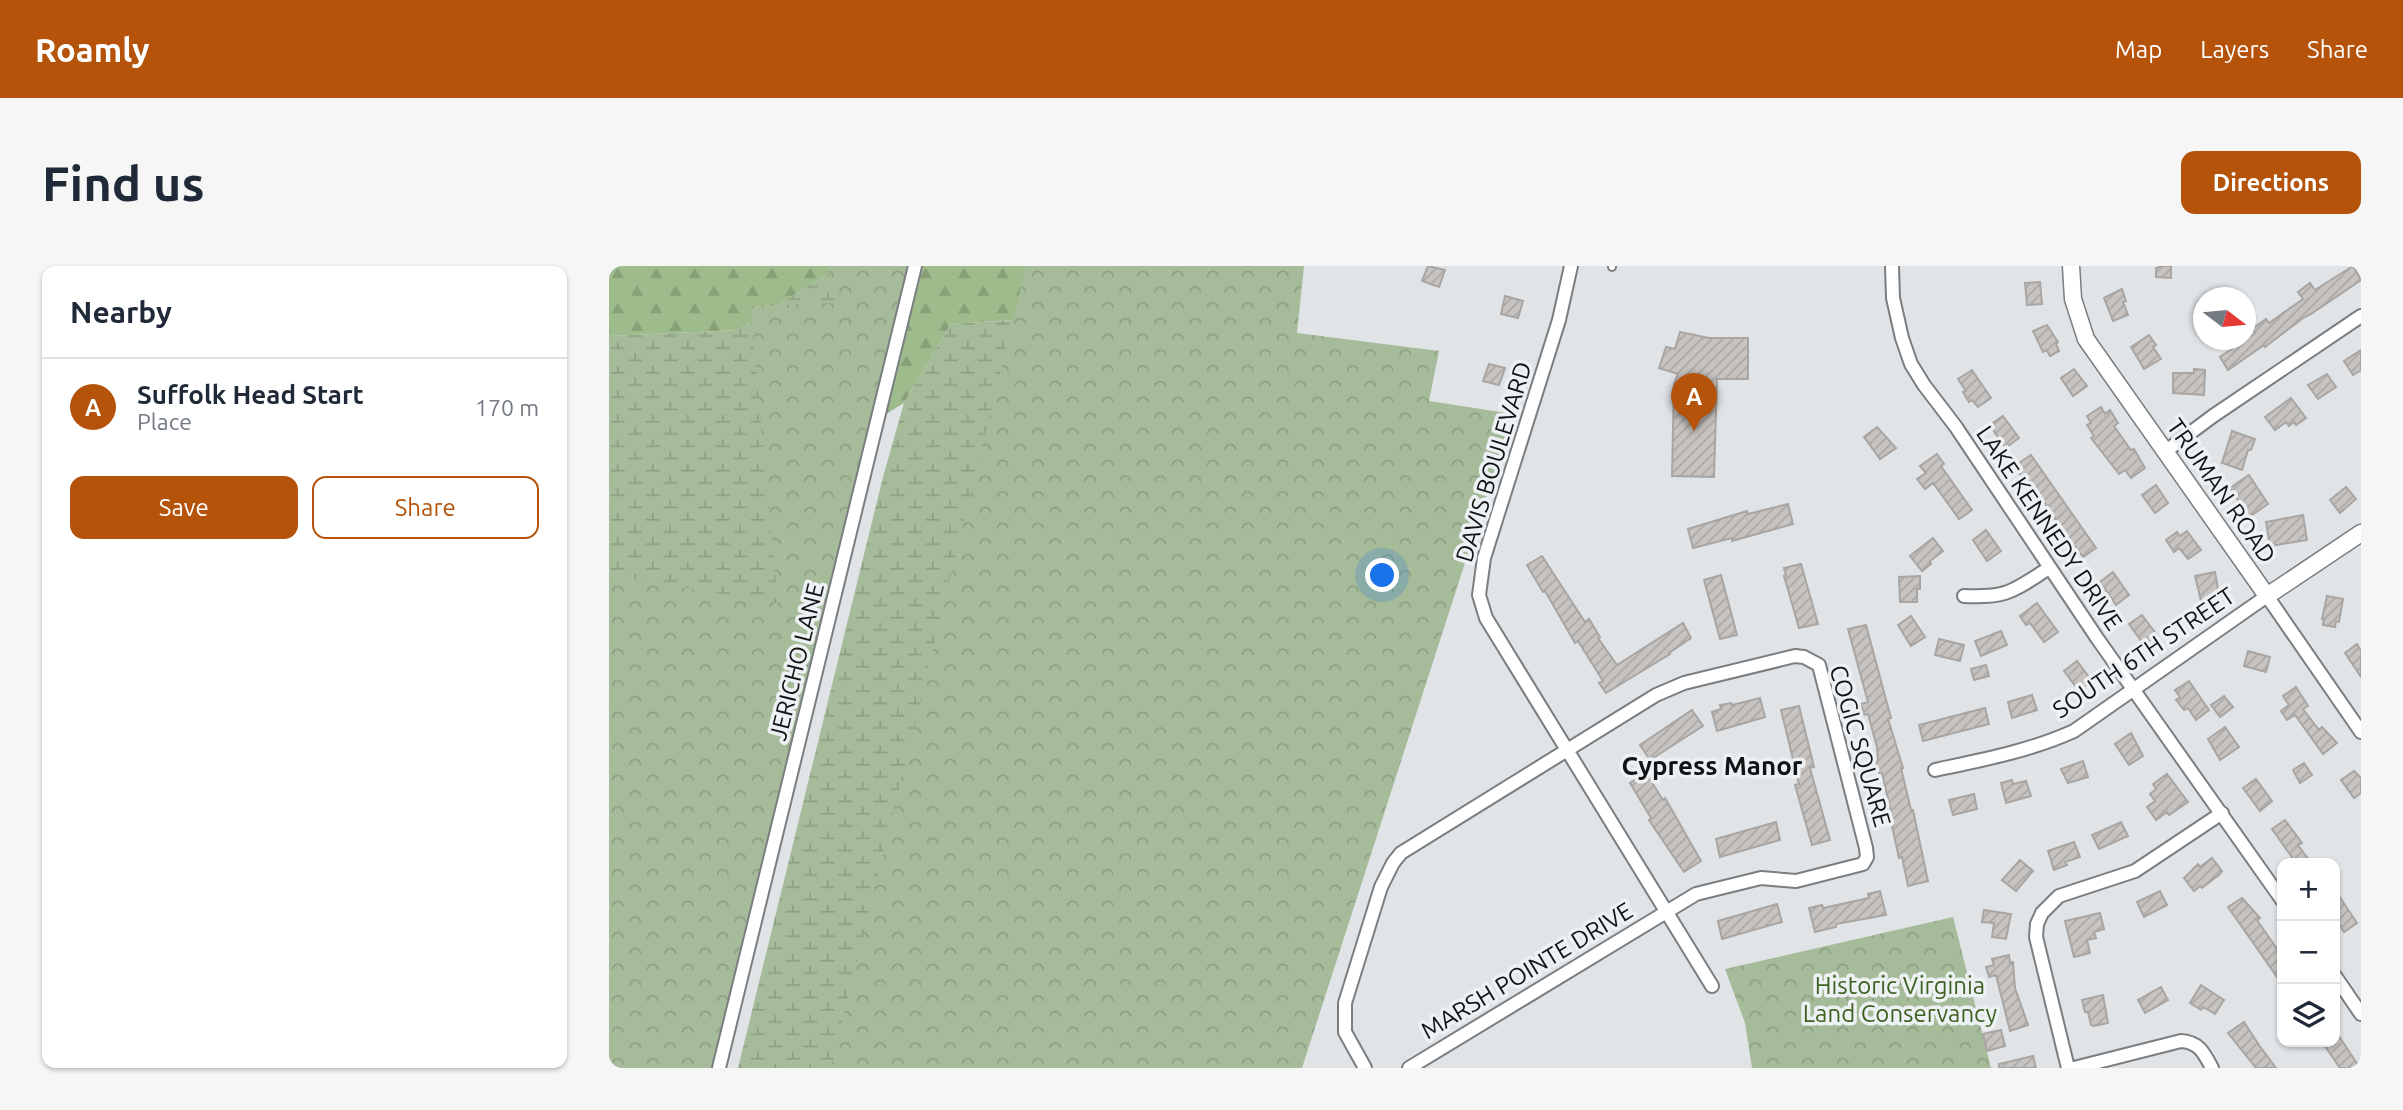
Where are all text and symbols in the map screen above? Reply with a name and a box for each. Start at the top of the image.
text: Roamly [35,31,149,68]
text: Map [2115,36,2162,63]
text: Layers [2200,36,2269,63]
text: Share [2307,36,2368,63]
button: Directions [2181,151,2361,214]
text: Find us [42,155,205,210]
north arrow [2193,287,2256,350]
text: Nearby [70,295,172,329]
street label: DAVIS BOULEVARD [1450,358,1537,565]
pin: A [1671,373,1717,431]
text: Suffolk Head Start [137,380,364,409]
text: A [85,395,101,420]
text: 170 m [475,395,539,420]
text: Place [137,409,192,434]
street label: TRUMAN ROAD [2162,413,2281,568]
street label: LAKE KENNEDY DRIVE [1971,421,2128,635]
button: Save [70,476,298,539]
button: Share [312,476,539,539]
your location [1365,558,1399,592]
street label: JERICHO LANE [764,580,829,743]
street label: SOUTH 6TH STREET [2048,582,2240,723]
street label: COGIC SQUARE [1824,662,1896,830]
district label: Cypress Manor [1622,751,1803,780]
map controls [2277,858,2340,1047]
button: + [2277,858,2340,921]
street label: MARSH POINTE DRIVE [1416,897,1637,1044]
button: − [2277,921,2340,984]
park label: Historic Virginia Land Conservancy [1803,972,1998,1027]
button: layers [2277,984,2340,1047]

